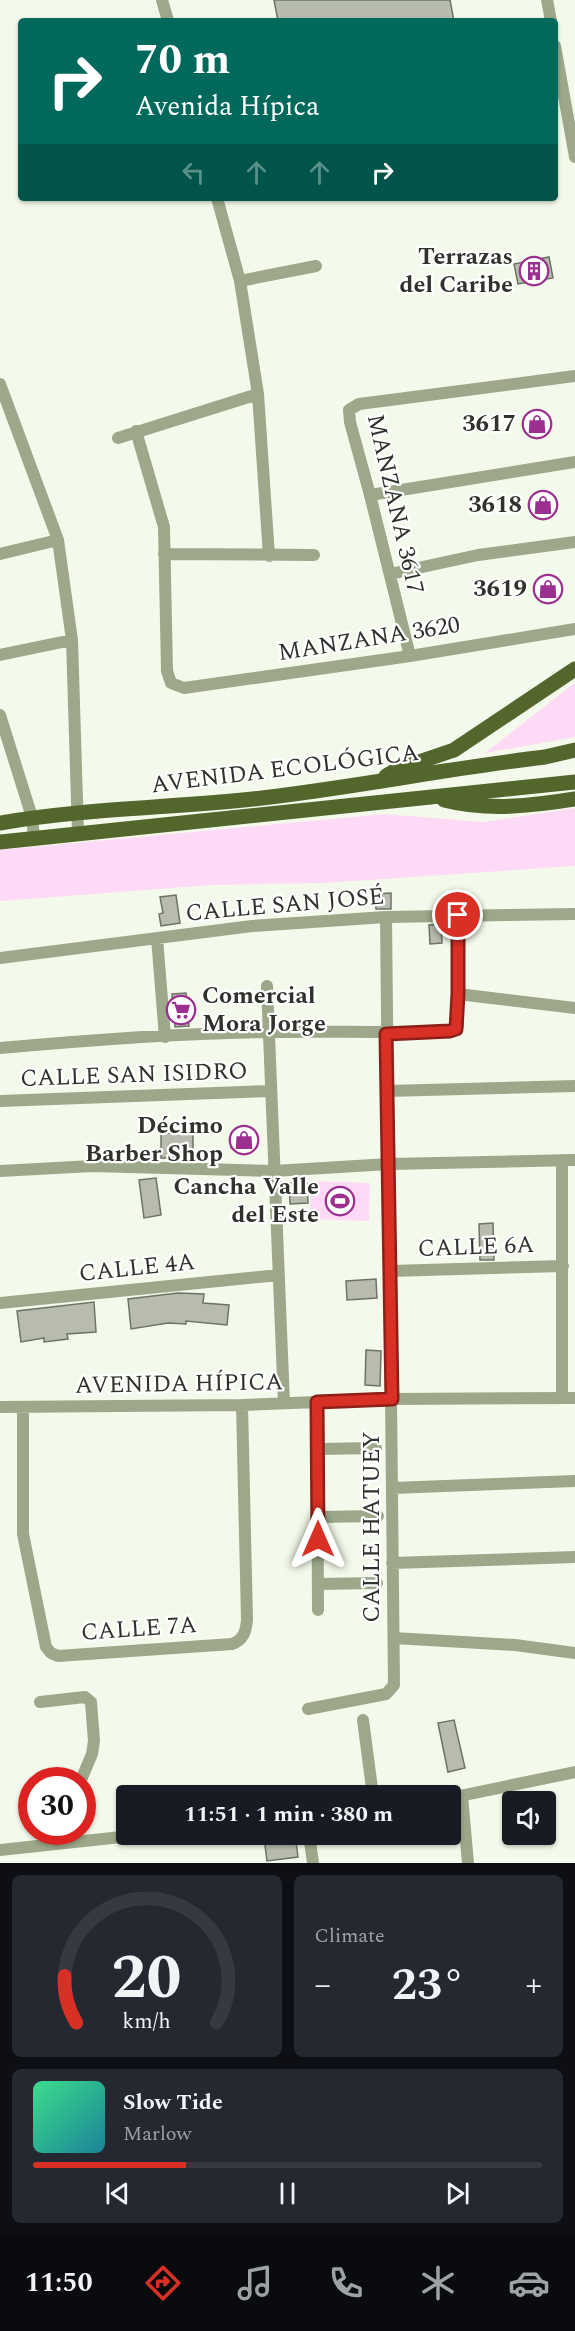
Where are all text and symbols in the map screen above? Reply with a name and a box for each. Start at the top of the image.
text: 70 m [135,29,230,92]
icon: right [36,42,114,120]
text: Avenida Hípica [135,86,320,128]
icon: left [177,156,210,189]
icon: ahead [240,156,273,189]
icon: ahead [303,156,336,189]
icon: right [366,156,399,189]
place label: Terrazas del Caribe [399,239,513,303]
building icon: Terrazas del Caribe [518,255,550,287]
place label: 3617 [462,406,516,442]
shop icon: 3617 [521,408,553,440]
street label: MANZANA 3617 [357,410,433,598]
place label: 3618 [468,487,522,523]
shop icon: 3618 [527,489,559,521]
place label: 3619 [473,571,527,607]
shop icon: 3619 [532,573,564,605]
street label: MANZANA 3620 [275,607,463,671]
street label: AVENIDA ECOLÓGICA [149,735,421,803]
street label: CALLE SAN JOSÉ [184,878,386,932]
pin [432,889,483,940]
icon: arrive [441,898,474,931]
place label: Comercial Mora Jorge [202,978,326,1042]
supermarket icon: Comercial Mora Jorge [165,994,197,1026]
street label: CALLE SAN ISIDRO [20,1053,248,1097]
place label: Décimo Barber Shop [85,1108,223,1172]
shop icon: Décimo Barber Shop [228,1124,260,1156]
place label: Cancha Valle del Este [174,1169,319,1233]
sports icon: Cancha Valle del Este [324,1185,356,1217]
street label: CALLE 6A [417,1227,535,1267]
street label: CALLE 4A [77,1244,197,1292]
street label: AVENIDA HÍPICA [75,1364,283,1404]
street label: CALLE HATUEY [354,1431,390,1623]
position arrow [286,1507,350,1571]
street label: CALLE 7A [80,1607,198,1651]
speed limit sign: 30 [18,1767,96,1845]
map controls [502,1791,556,1845]
button: sound [502,1791,556,1845]
text: 11:51 · 1 min · 380 m [184,1798,393,1831]
text: Climate [315,1921,385,1951]
text: 20 [112,1931,182,2026]
text: 23° [392,1951,465,2020]
text: − [315,1960,331,2010]
text: + [526,1960,542,2010]
text: km/h [123,2005,171,2038]
text: Slow Tide [123,2086,223,2119]
text: Marlow [123,2119,192,2149]
icon: previous [101,2177,134,2210]
icon: pause [271,2177,304,2210]
icon: next [441,2177,474,2210]
text: 11:50 [25,2262,93,2304]
icon: directions [142,2262,184,2304]
icon: music [234,2262,276,2304]
icon: phone [325,2262,367,2304]
icon: climate [417,2262,459,2304]
icon: car [508,2262,550,2304]

